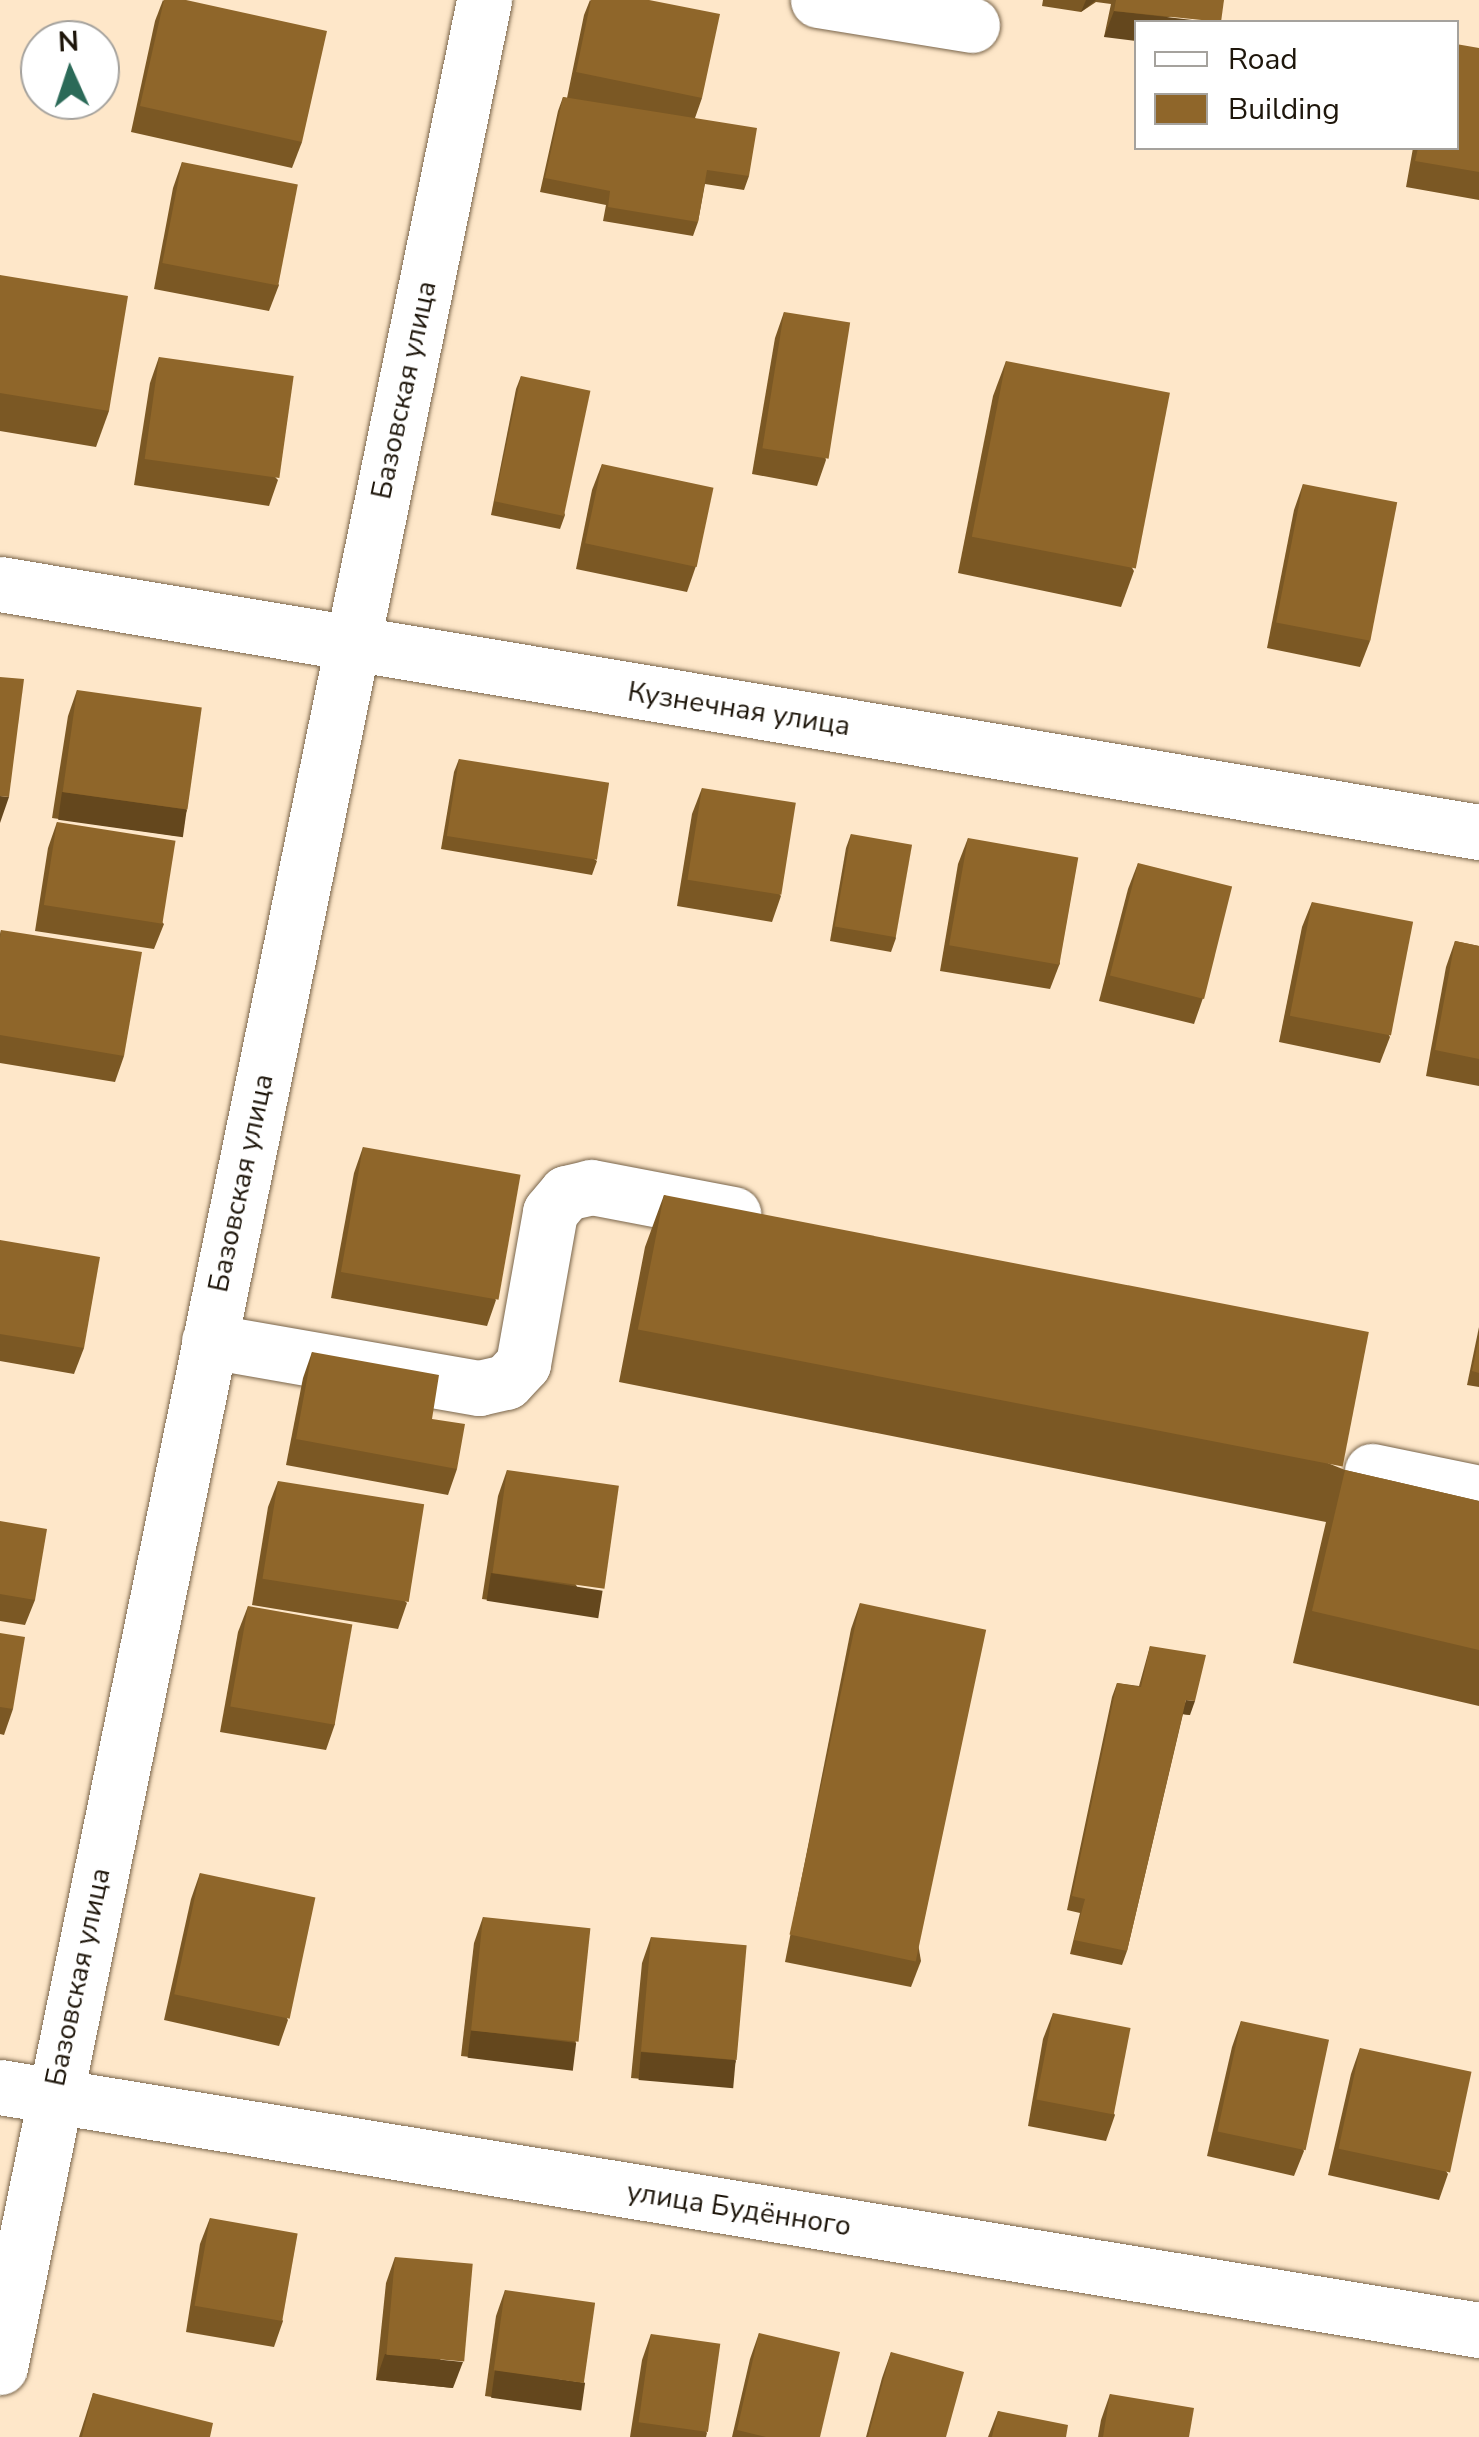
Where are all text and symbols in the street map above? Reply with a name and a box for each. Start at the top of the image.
north arrow [20,20,120,120]
legend [1134,20,1459,150]
text: N [57,23,80,62]
text: Road [1228,39,1298,80]
text: Building [1228,89,1340,130]
street label: Базовская улица [364,278,444,502]
street label: Кузнечная улица [625,675,853,743]
street label: Базовская улица [201,1071,281,1295]
street label: Базовская улица [38,1865,118,2089]
street label: улица Будённого [624,2175,854,2243]

